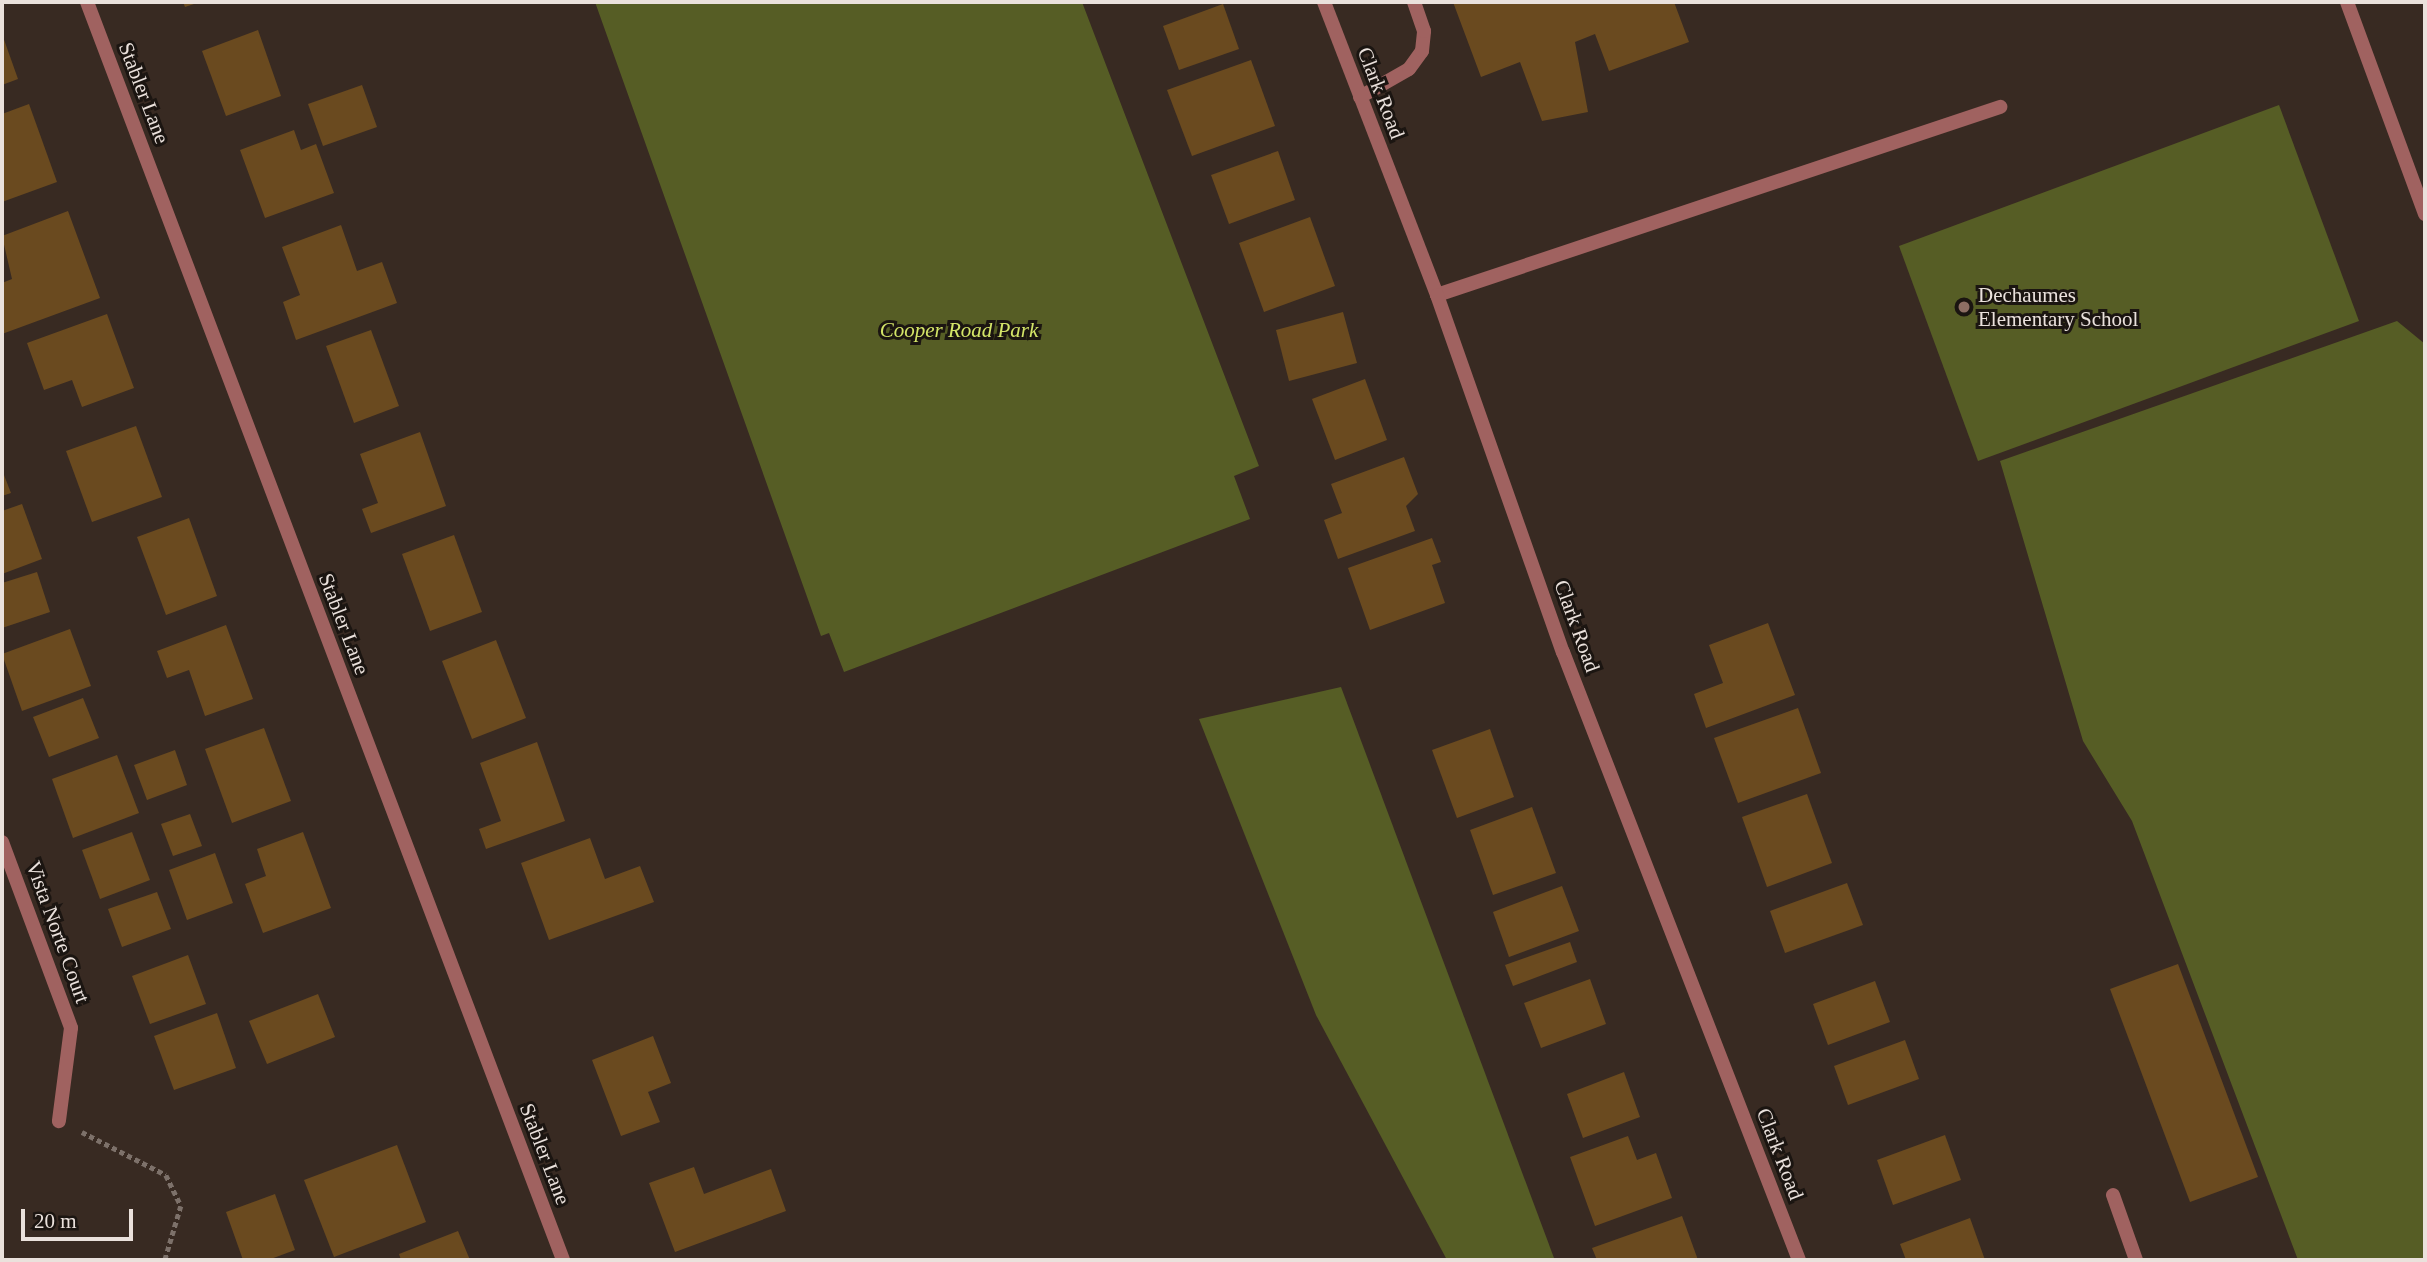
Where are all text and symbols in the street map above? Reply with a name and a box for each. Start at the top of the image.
street label: Stabler Lane [113,39,175,147]
street label: Clark Road [1352,44,1410,142]
place label: Dechaumes Elementary School [1978,282,2138,332]
marker: Dechaumes Elementary School [1956,299,1972,315]
park label: Cooper Road Park [880,317,1038,343]
street label: Stabler Lane [313,570,375,678]
street label: Clark Road [1549,576,1605,676]
street label: Vista Norte Court [21,858,95,1006]
street label: Stabler Lane [514,1100,576,1208]
street label: Clark Road [1751,1105,1809,1203]
scale bar [24,1196,136,1240]
text: 20 m [34,1209,77,1233]

